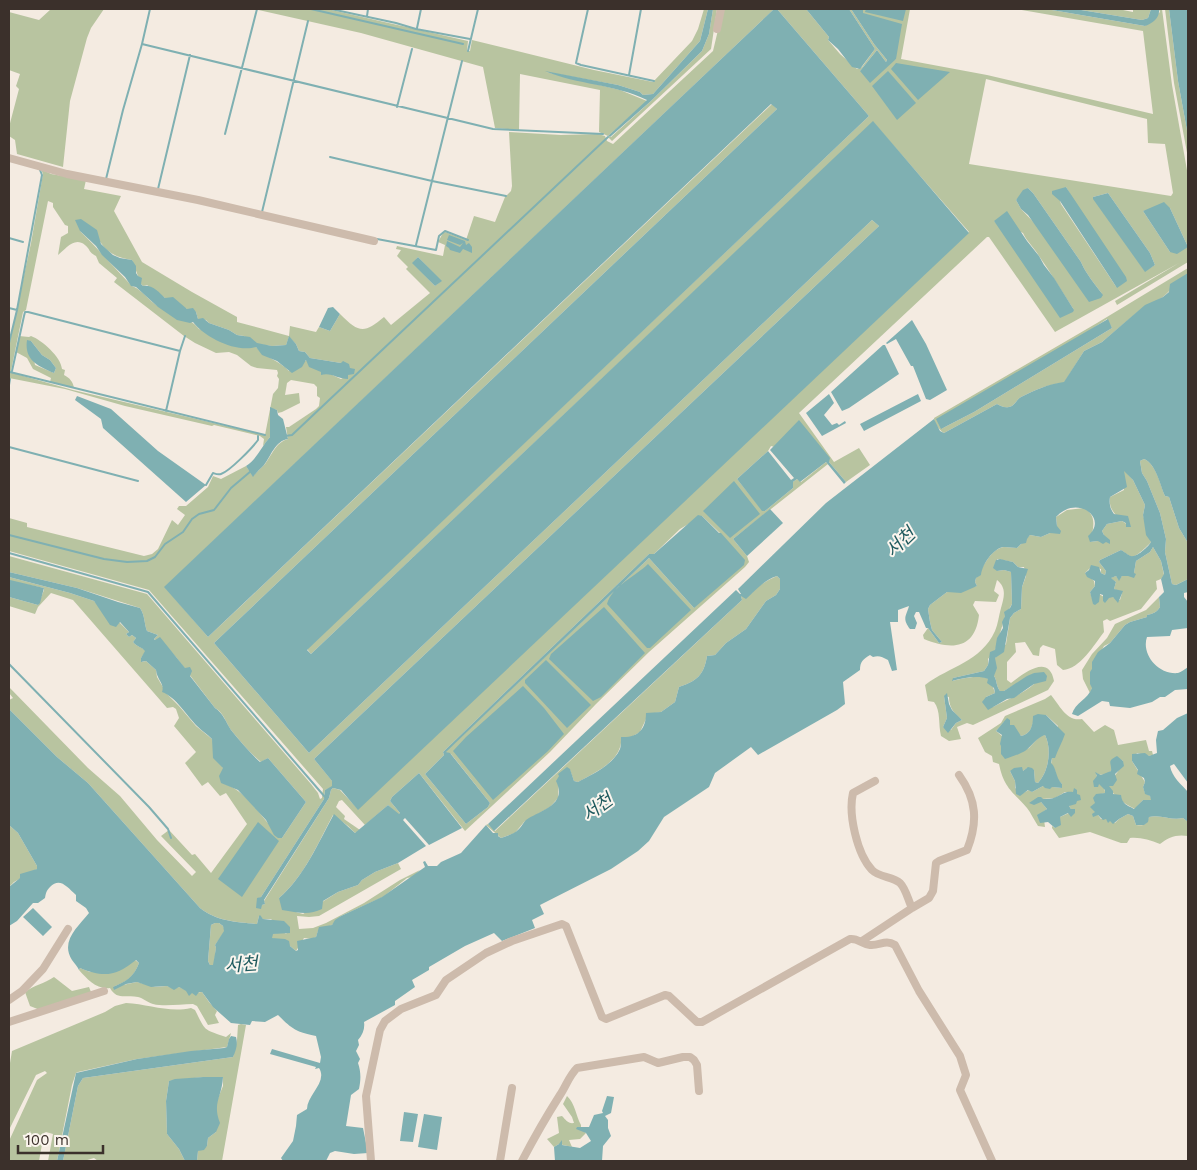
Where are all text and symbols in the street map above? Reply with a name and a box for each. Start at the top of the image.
water label: 서천 [881,521,921,561]
water label: 서천 [577,787,619,825]
water label: 서천 [224,952,261,976]
scale bar [18,1122,102,1154]
text: 100 m [25,1131,69,1149]

